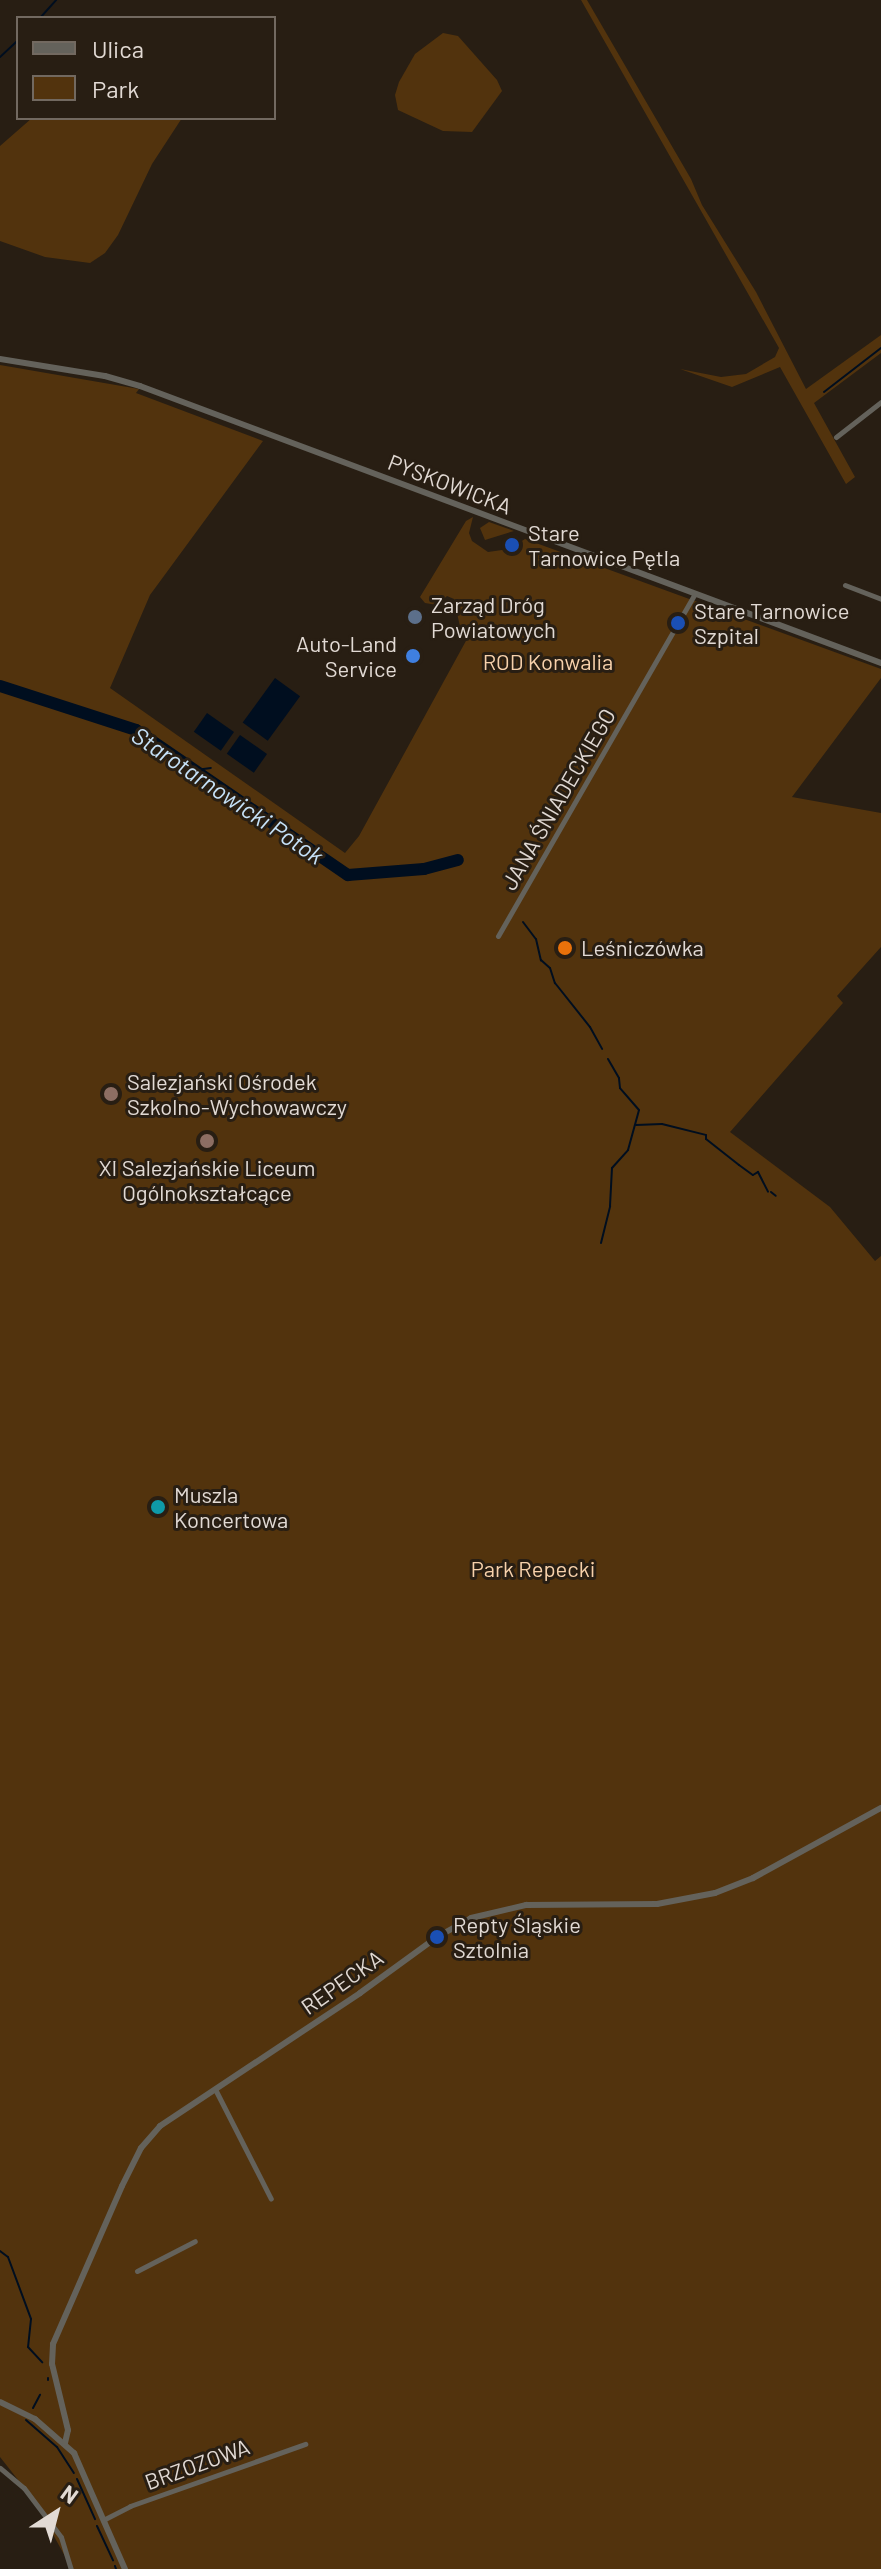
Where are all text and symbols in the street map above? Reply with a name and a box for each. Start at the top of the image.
legend [16,16,276,120]
text: Ulica [92,34,144,63]
text: Park [92,74,139,103]
street label: PYSKOWICKA [384,448,516,520]
place label: Stare Tarnowice Pętla [528,519,680,570]
marker: Stare Tarnowice Pętla [503,536,521,554]
place label: Zarząd Dróg Powiatowych [431,591,556,642]
place label: Stare Tarnowice Szpital [694,597,849,648]
marker: Zarząd Dróg Powiatowych [406,608,424,626]
marker: Stare Tarnowice Szpital [669,614,687,632]
place label: Auto-Land Service [296,630,397,682]
marker: Auto-Land Service [404,647,422,665]
park label: ROD Konwalia [483,649,613,675]
street label: JANA ŚNIADECKIEGO [495,704,621,894]
water label: Starotarnowicki Potok [127,720,329,870]
place label: Leśniczówka [581,935,704,961]
marker: Leśniczówka [556,939,574,957]
place label: Salezjański Ośrodek Szkolno-Wychowawczy [127,1068,347,1120]
marker: Salezjański Ośrodek Szkolno-Wychowawczy [102,1085,120,1103]
marker: XI Salezjańskie Liceum Ogólnokształcące [198,1132,216,1150]
place label: XI Salezjańskie Liceum Ogólnokształcące [99,1154,315,1206]
place label: Muszla Koncertowa [174,1481,288,1532]
marker: Muszla Koncertowa [149,1498,167,1516]
park label: Park Repecki [471,1556,595,1582]
place label: Repty Śląskie Sztolnia [453,1911,581,1962]
marker: Repty Śląskie Sztolnia [428,1928,446,1946]
street label: REPECKA [296,1944,388,2020]
street label: BRZOZOWA [141,2433,253,2495]
north arrow [16,2473,96,2553]
text: N [57,2479,84,2508]

